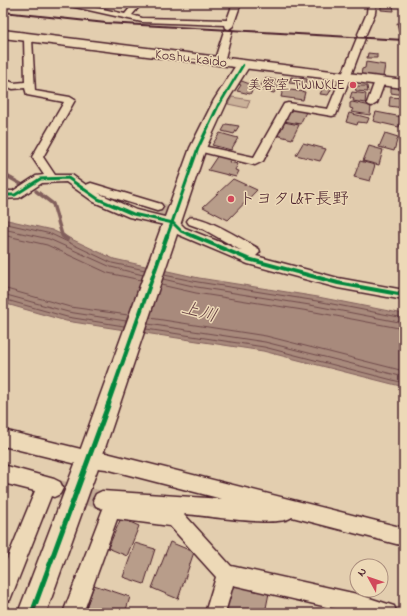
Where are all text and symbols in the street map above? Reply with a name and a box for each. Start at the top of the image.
street label: Koshu-kaido [154,44,228,74]
place label: 美容室 TWINKLE [247,75,345,96]
marker: 美容室 TWINKLE [348,80,358,90]
place label: トヨタL&F長野 [239,187,349,212]
marker: トヨタL&F長野 [226,194,236,204]
water label: 上川 [178,296,220,330]
north arrow [349,558,389,598]
text: N [354,564,371,580]

